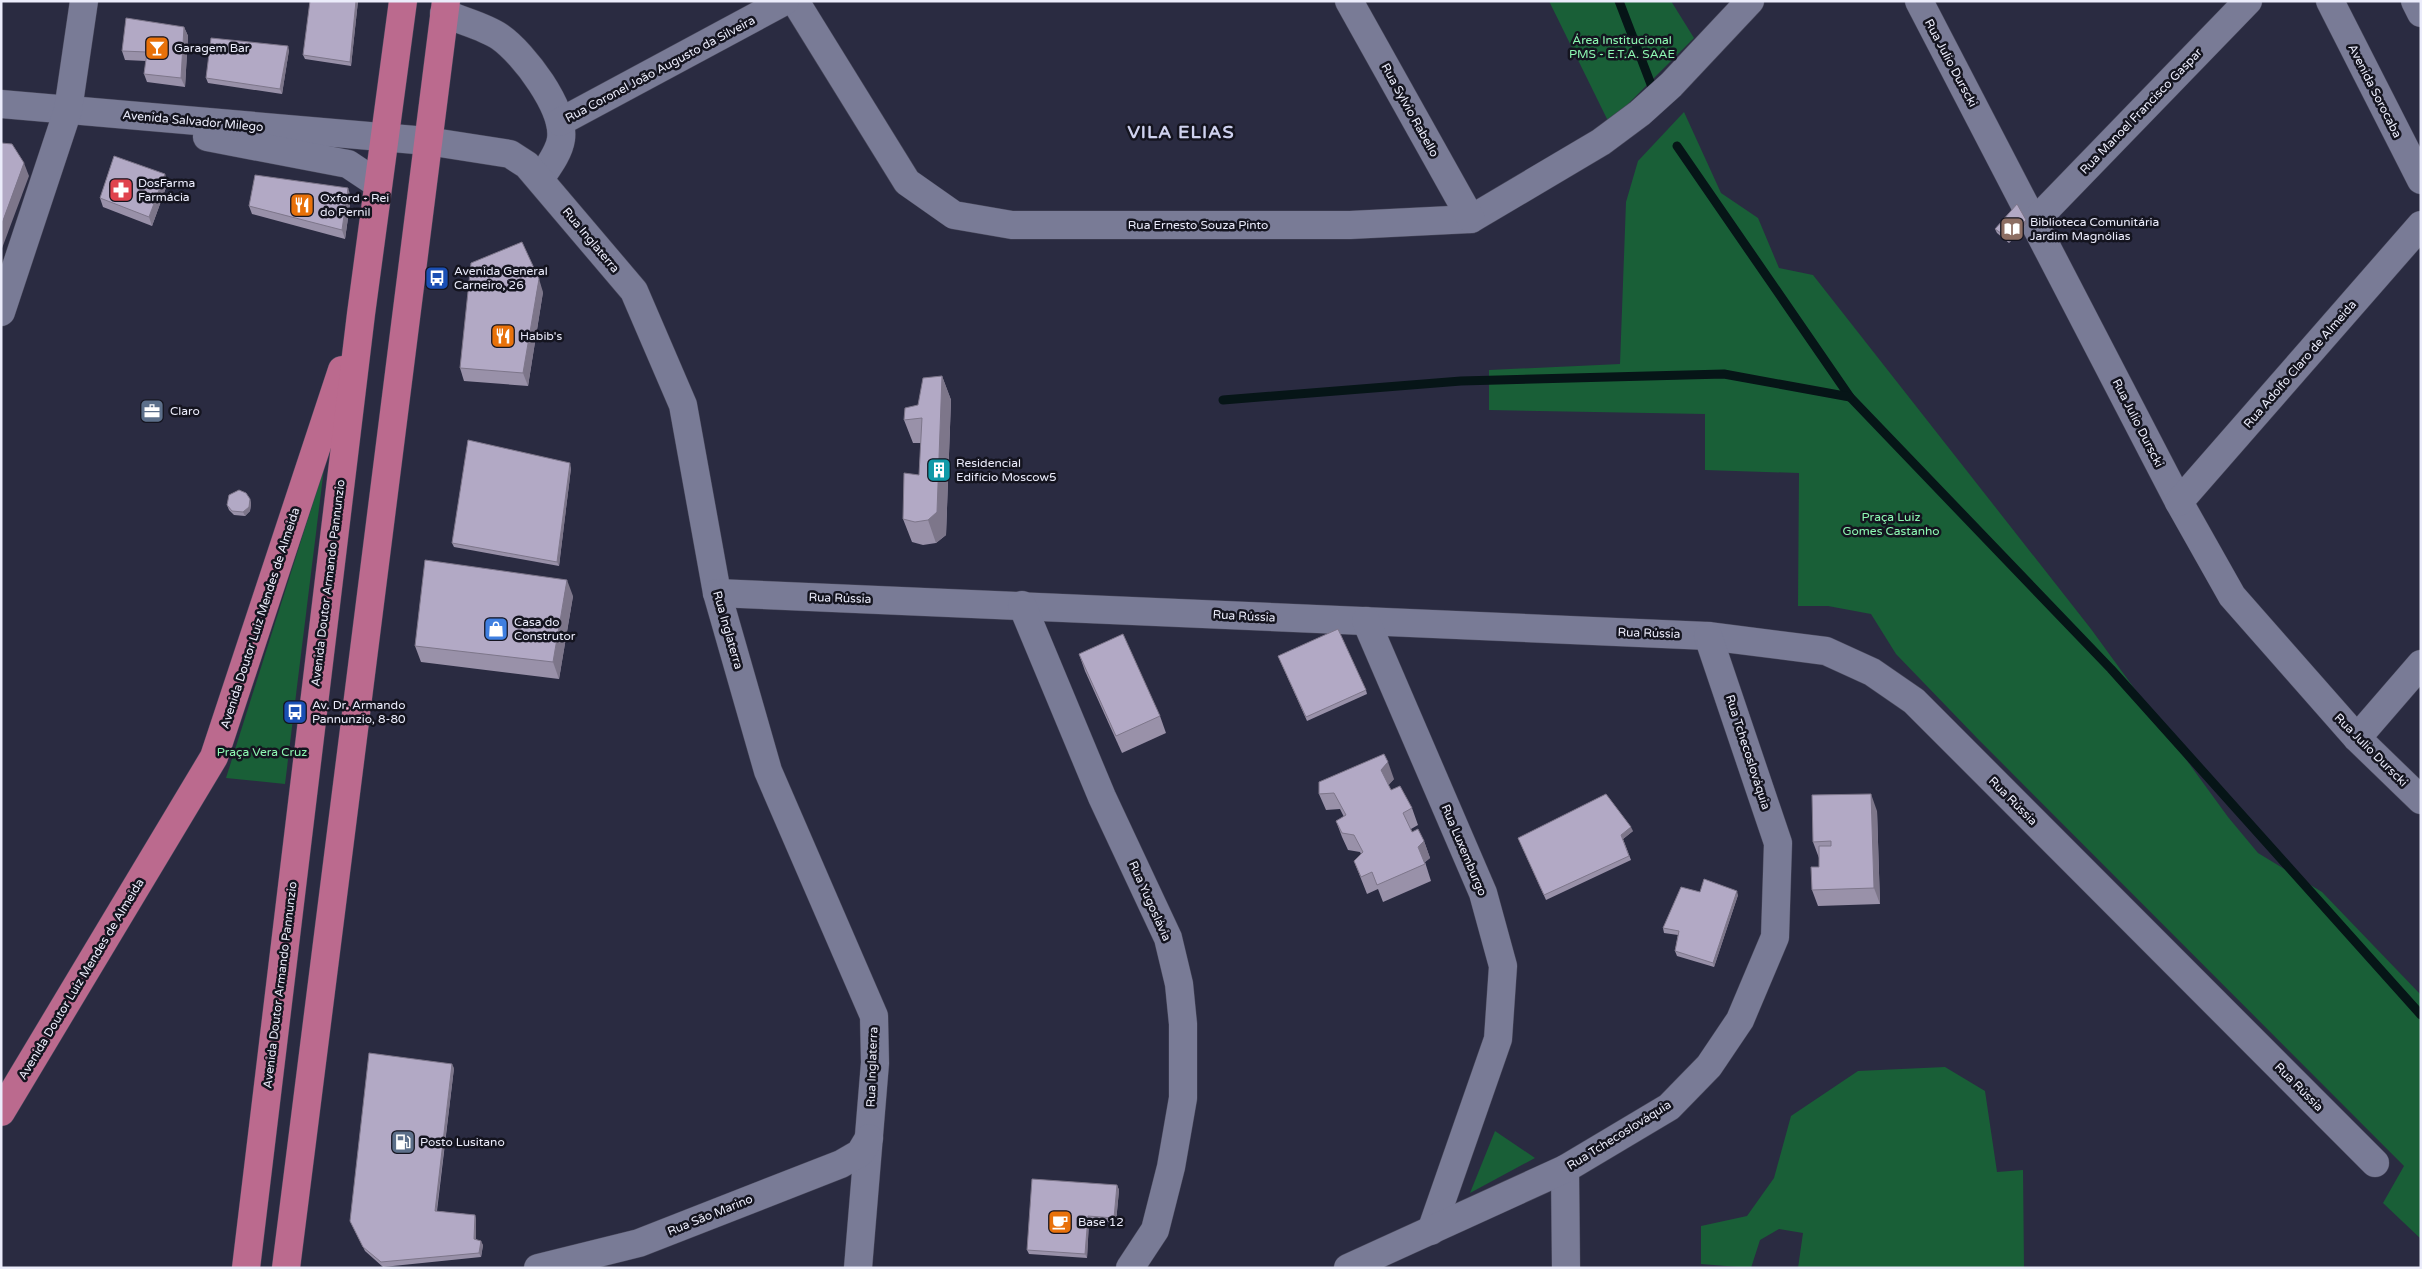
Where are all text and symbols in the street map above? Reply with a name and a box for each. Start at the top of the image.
street label: Rua Coronel João Augusto da Silveira [563,13,757,125]
street label: Rua Julio Durscki [1922,17,1980,109]
park label: Área Institucional PMS - E.T.A. SAAE [1569,33,1675,61]
bar icon: Garagem Bar [144,35,170,61]
place label: Garagem Bar [174,41,250,55]
street label: Avenida Sorocaba [2345,42,2405,140]
street label: Rua Manoel Francisco Gaspar [2077,45,2205,177]
street label: Rua Sylvio Rabello [1378,61,1442,159]
street label: Avenida Salvador Milego [122,108,264,134]
district label: VILA ELIAS [1127,121,1235,143]
place label: DosFarma Farmácia [138,176,195,204]
pharmacy icon: DosFarma Farmácia [108,177,134,203]
place label: Oxford - Rei do Pernil [320,191,389,219]
restaurant icon: Oxford - Rei do Pernil [289,192,315,218]
street label: Rua Inglaterra [560,205,622,275]
place label: Biblioteca Comunitária Jardim Magnólias [2030,215,2159,243]
library icon: Biblioteca Comunitária Jardim Magnólias [1999,216,2025,242]
street label: Rua Ernesto Souza Pinto [1128,218,1268,232]
place label: Avenida General Carneiro, 26 [454,264,548,292]
bus stop icon: Avenida General Carneiro, 26 [424,265,450,291]
street label: Rua Adolfo Claro de Almeida [2241,297,2359,431]
restaurant icon: Habib's [490,323,516,349]
place label: Habib's [520,329,562,343]
street label: Rua Julio Durscki [2110,376,2166,470]
office icon: Claro [139,398,165,424]
place label: Claro [170,404,200,418]
place label: Residencial Edifício Moscow5 [956,456,1057,484]
building icon: Residencial Edifício Moscow5 [926,457,952,483]
street label: Avenida Doutor Armando Pannunzio [308,479,348,687]
street label: Avenida Doutor Luiz Mendes de Almeida [218,506,302,730]
park label: Praça Luiz Gomes Castanho [1842,510,1940,538]
street label: Rua Inglaterra [710,589,746,671]
street label: Rua Rússia [808,590,872,606]
street label: Rua Rússia [1212,607,1276,625]
place label: Casa do Construtor [514,615,576,643]
shop icon: Casa do Construtor [483,616,509,642]
street label: Rua Rússia [1617,625,1681,641]
street label: Rua Tchecoslováquia [1723,693,1773,811]
place label: Av. Dr. Armando Pannunzio, 8-80 [312,698,406,726]
bus stop icon: Av. Dr. Armando Pannunzio, 8-80 [282,699,308,725]
street label: Rua Julio Durscki [2332,711,2410,789]
park label: Praça Vera Cruz [217,745,307,759]
street label: Rua Rússia [1986,774,2040,828]
street label: Rua Luxemburgo [1438,802,1490,898]
street label: Rua Yugoslávia [1126,859,1174,943]
street label: Avenida Doutor Luiz Mendes de Almeida [15,876,147,1082]
street label: Avenida Doutor Armando Pannunzio [260,881,300,1089]
street label: Rua Inglaterra [864,1026,880,1108]
street label: Rua Rússia [2272,1060,2326,1114]
street label: Rua Tchecoslováquia [1564,1097,1674,1173]
fuel station icon: Posto Lusitano [390,1129,416,1155]
place label: Posto Lusitano [420,1135,505,1149]
street label: Rua São Marino [665,1192,755,1238]
cafe icon: Base 12 [1047,1209,1073,1235]
place label: Base 12 [1078,1215,1124,1229]

